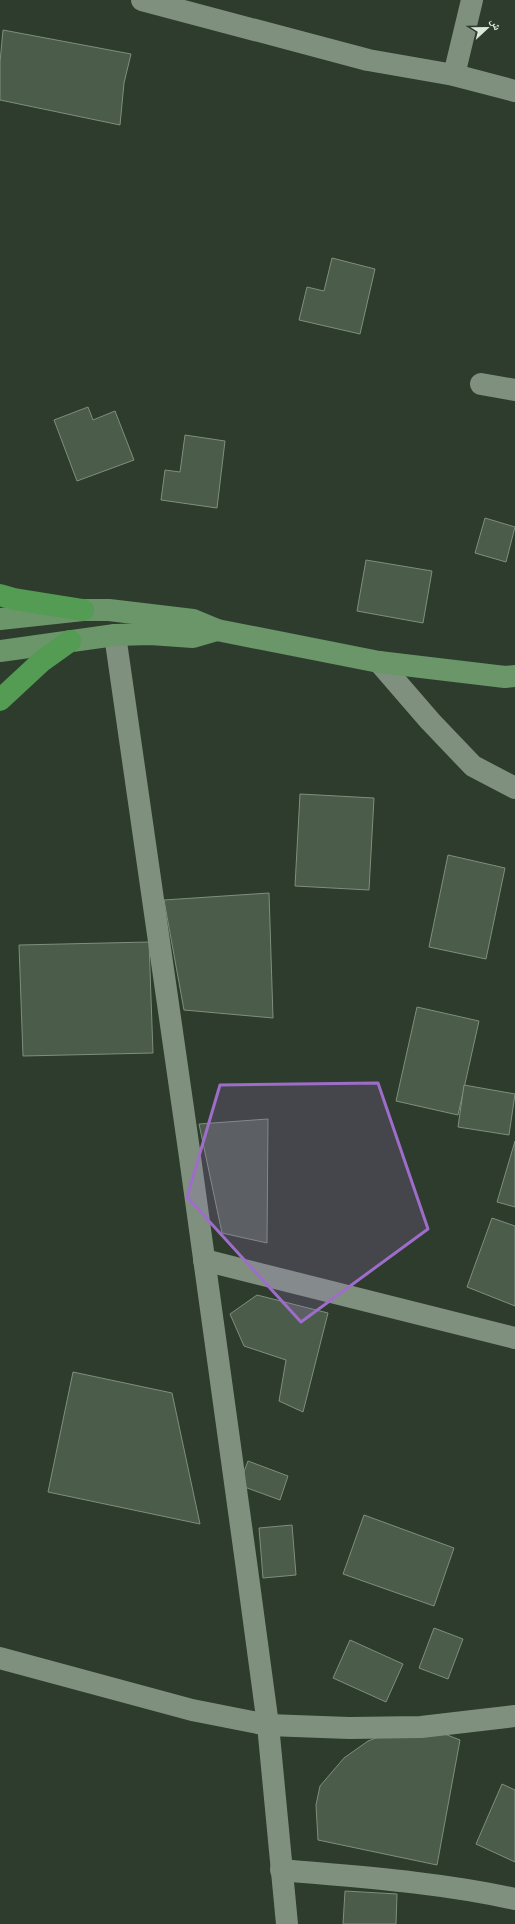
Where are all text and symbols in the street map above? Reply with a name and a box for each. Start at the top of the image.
north arrow [467,8,507,48]
text: ش [487,17,504,33]

